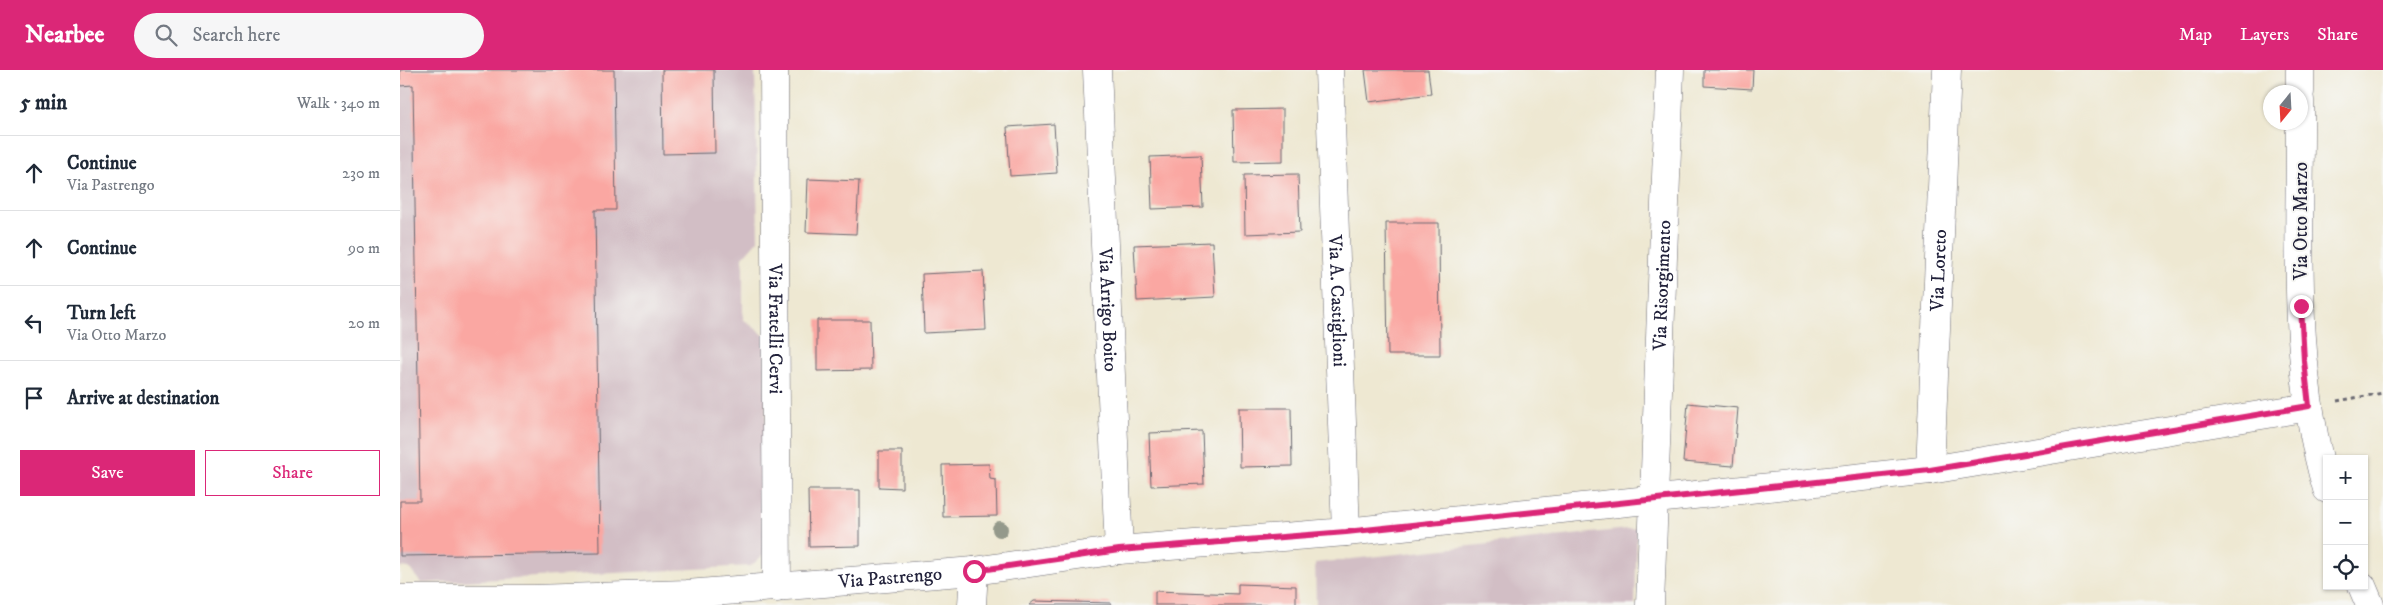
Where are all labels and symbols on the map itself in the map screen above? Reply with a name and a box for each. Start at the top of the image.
north arrow [2263,85,2308,130]
street label: Via Otto Marzo [2290,162,2313,281]
street label: Via Risorgimento [1648,220,1676,352]
street label: Via Loreto [1925,229,1952,313]
street label: Via A. Castiglioni [1324,233,1351,367]
street label: Via Arrigo Boito [1094,246,1122,372]
street label: Via Fratelli Cervi [764,263,787,394]
route end [2290,295,2313,318]
route start [963,560,986,583]
street label: Via Pastrengo [837,562,943,593]

